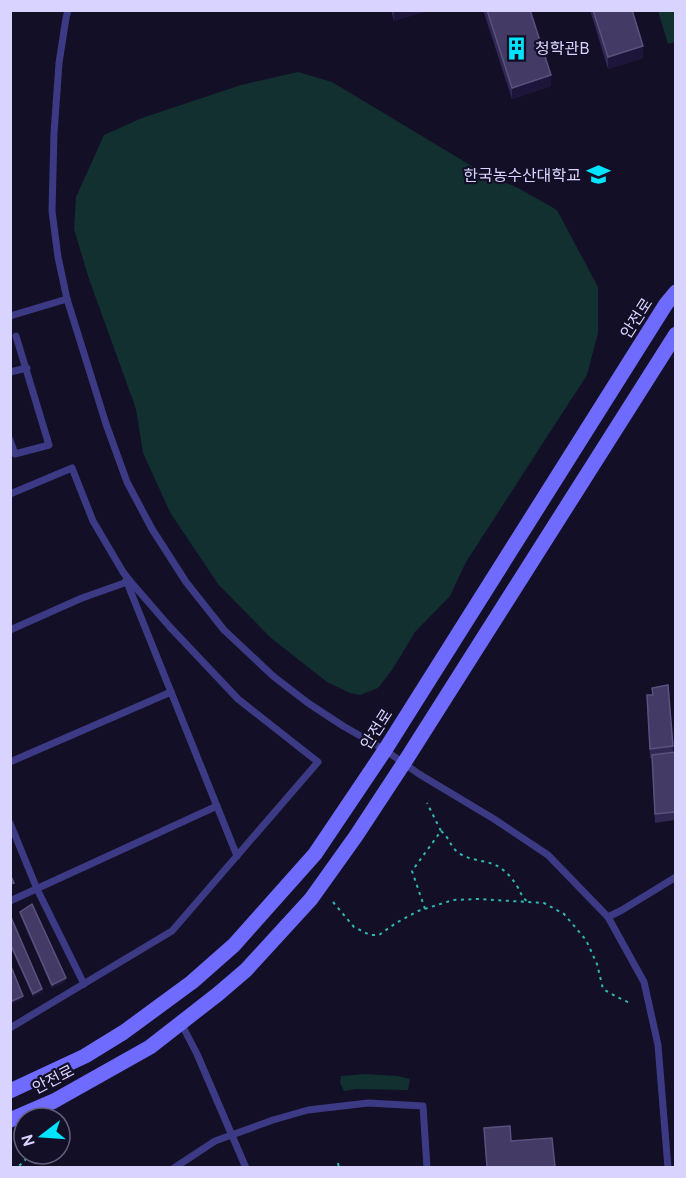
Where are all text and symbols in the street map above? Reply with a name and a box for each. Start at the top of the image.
building icon: 청학관B [504,35,530,61]
place label: 청학관B [535,40,590,60]
school or university icon: 한국농수산대학교 [586,162,612,188]
place label: 한국농수산대학교 [463,167,581,187]
street label: 안전로 [617,295,658,343]
street label: 안전로 [357,706,398,754]
street label: 안전로 [30,1062,78,1100]
north arrow [12,1106,72,1166]
text: N [18,1131,41,1148]

